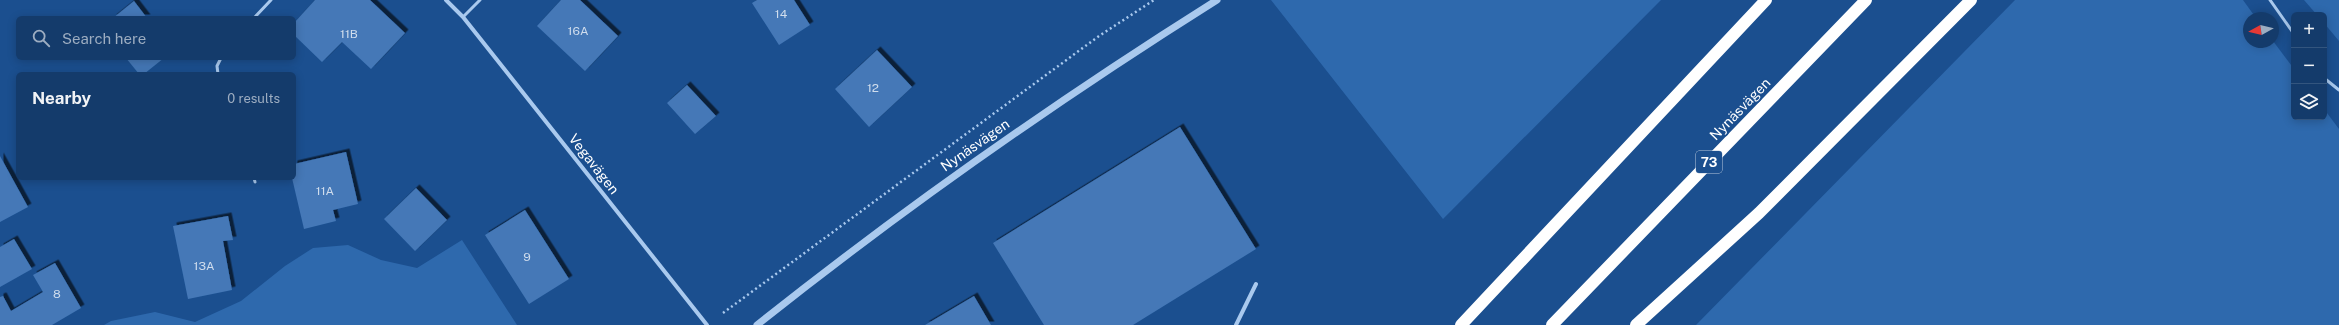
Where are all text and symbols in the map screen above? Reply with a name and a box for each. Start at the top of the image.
house number: 14 [775,7,788,21]
north arrow [2243,12,2279,48]
map controls [2291,12,2327,120]
button: + [2291,12,2327,48]
search box [16,16,296,60]
house number: 16A [568,24,589,38]
icon: search [30,27,52,49]
house number: 11B [340,27,358,41]
text: Search here [62,30,146,47]
button: − [2291,48,2327,84]
street label: Nynäsvägen [1706,75,1774,143]
house number: 12 [867,81,879,95]
button: layers [2291,84,2327,120]
text: Nearby [32,88,91,108]
text: 0 results [227,91,280,106]
street label: Nynäsvägen [938,116,1012,174]
street label: Vegavägen [566,131,622,197]
road number: 73 [1696,151,1722,173]
house number: 11A [316,184,335,198]
house number: 9 [523,250,531,264]
house number: 13A [194,259,215,273]
house number: 8 [53,287,61,301]

